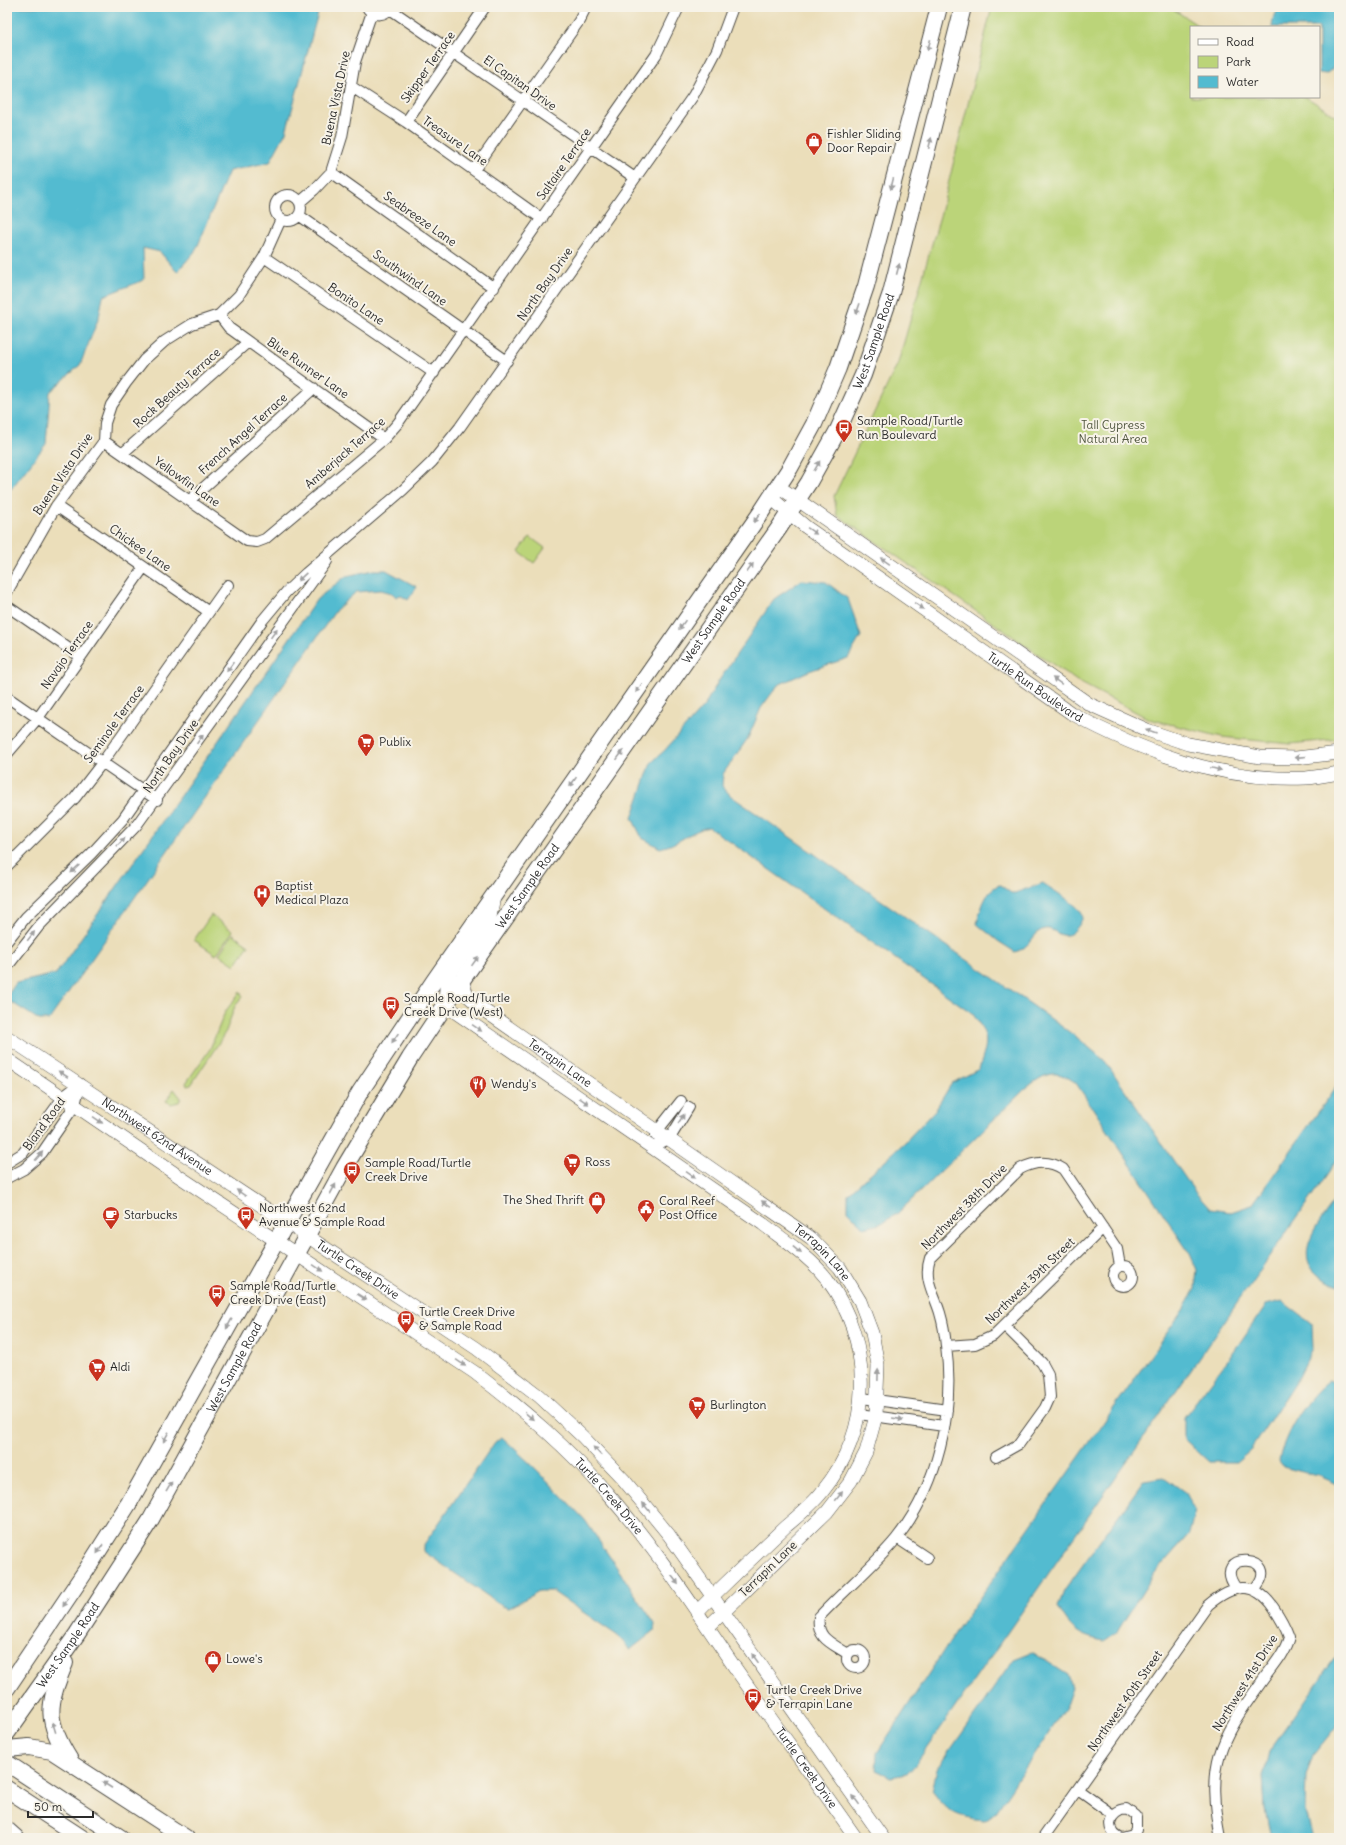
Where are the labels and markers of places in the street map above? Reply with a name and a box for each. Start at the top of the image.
place label: Fishler Sliding Door Repair [827,126,901,155]
shop icon: Fishler Sliding Door Repair [804,131,824,156]
place label: Sample Road/Turtle Run Boulevard [857,413,963,442]
bus stop icon: Sample Road/Turtle Run Boulevard [834,418,854,443]
supermarket icon: Publix [356,732,376,757]
place label: Publix [379,734,411,749]
place label: Baptist Medical Plaza [275,878,349,907]
hospital icon: Baptist Medical Plaza [252,883,272,908]
place label: Sample Road/Turtle Creek Drive (West) [404,990,510,1019]
bus stop icon: Sample Road/Turtle Creek Drive (West) [381,995,401,1020]
restaurant icon: Wendy's [468,1074,488,1099]
place label: Wendy's [491,1076,537,1091]
supermarket icon: Ross [562,1152,582,1177]
place label: Ross [585,1154,610,1169]
place label: Sample Road/Turtle Creek Drive [365,1155,471,1184]
bus stop icon: Sample Road/Turtle Creek Drive [342,1160,362,1185]
shop icon: The Shed Thrift [587,1190,607,1215]
place label: The Shed Thrift [503,1192,584,1207]
place label: Coral Reef Post Office [659,1193,717,1222]
public building icon: Coral Reef Post Office [636,1198,656,1223]
place label: Northwest 62nd Avenue & Sample Road [259,1200,385,1229]
cafe icon: Starbucks [101,1205,121,1230]
bus stop icon: Northwest 62nd Avenue & Sample Road [236,1205,256,1230]
place label: Starbucks [124,1207,178,1222]
place label: Sample Road/Turtle Creek Drive (East) [230,1278,336,1307]
bus stop icon: Sample Road/Turtle Creek Drive (East) [207,1283,227,1308]
place label: Turtle Creek Drive & Sample Road [419,1304,515,1333]
bus stop icon: Turtle Creek Drive & Sample Road [396,1309,416,1334]
supermarket icon: Aldi [87,1357,107,1382]
place label: Aldi [110,1359,130,1374]
supermarket icon: Burlington [687,1395,707,1420]
place label: Burlington [710,1397,767,1412]
shop icon: Lowe's [203,1649,223,1674]
place label: Lowe's [226,1651,263,1666]
place label: Turtle Creek Drive & Terrapin Lane [766,1682,862,1711]
bus stop icon: Turtle Creek Drive & Terrapin Lane [743,1687,763,1712]

